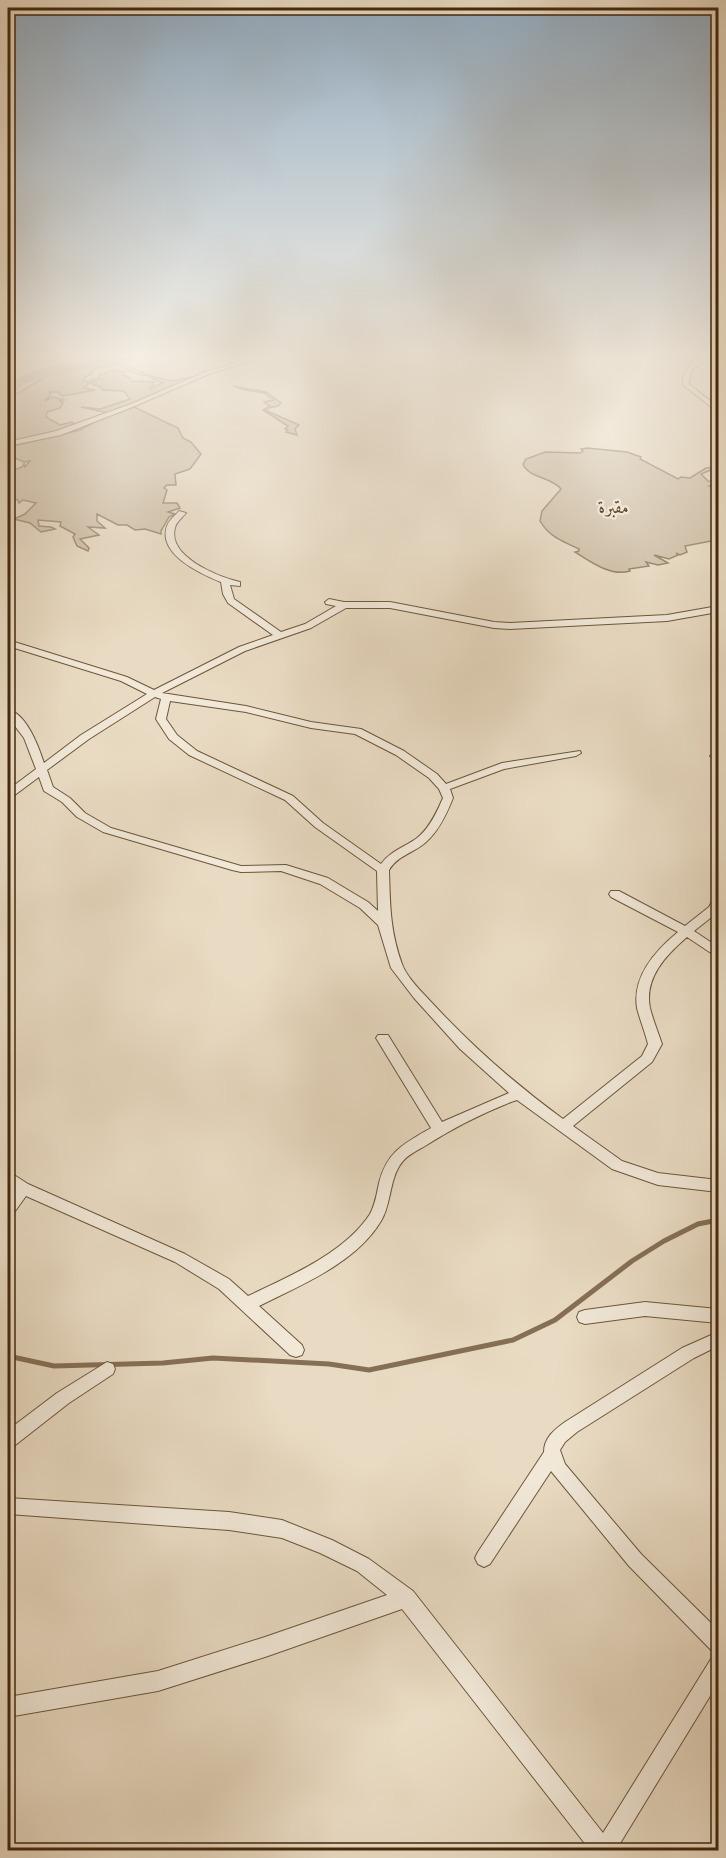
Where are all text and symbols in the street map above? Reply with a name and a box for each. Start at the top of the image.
park label: مقبرة [598,497,629,520]

